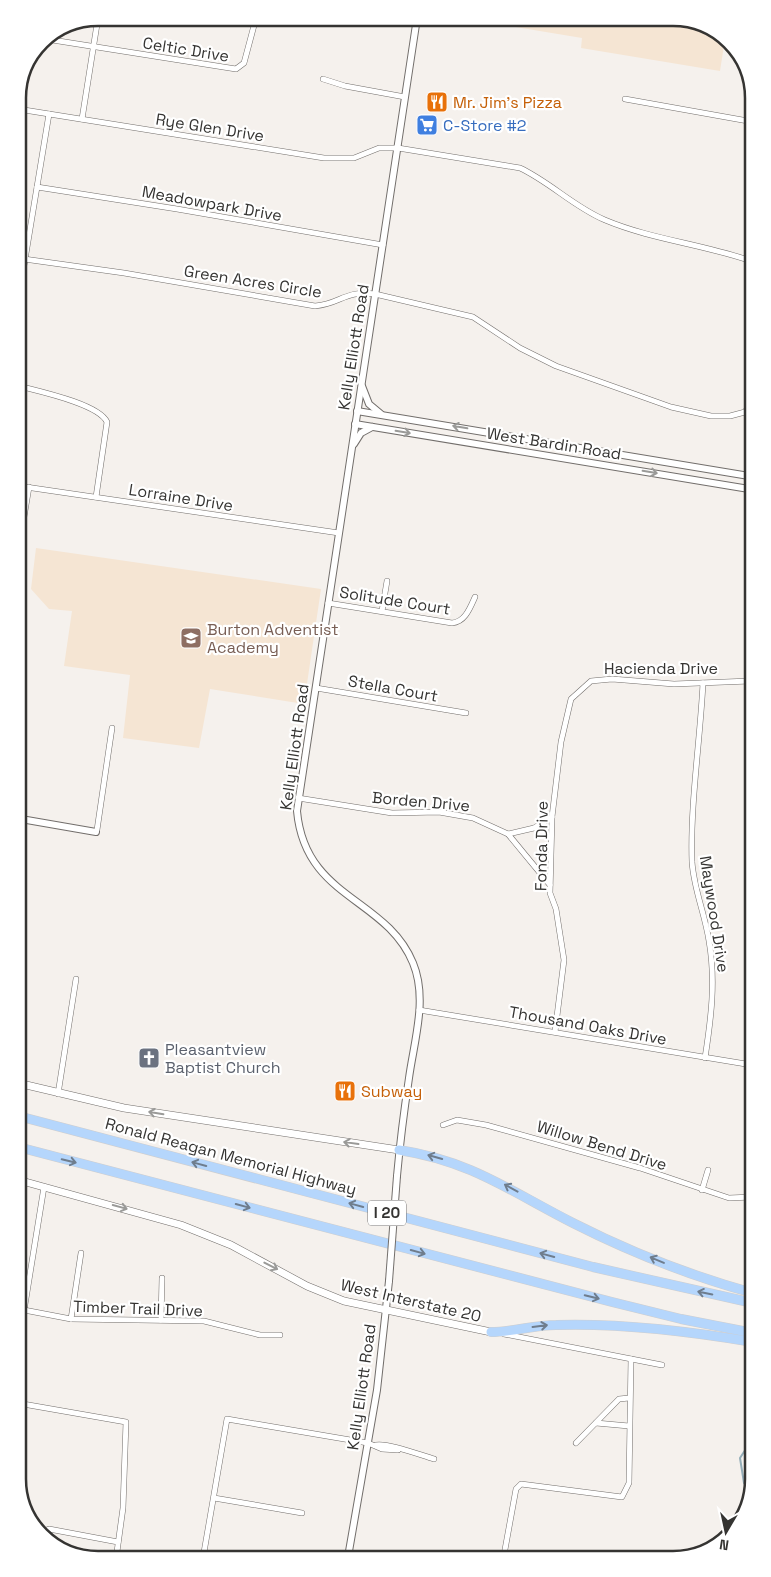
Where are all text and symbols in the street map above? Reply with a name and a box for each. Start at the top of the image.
street label: Celtic Drive [141,32,231,67]
restaurant icon: Mr. Jim's Pizza [425,90,449,114]
place label: Mr. Jim's Pizza [453,92,562,113]
street label: Rye Glen Drive [154,109,266,146]
supermarket icon: C-Store #2 [415,113,439,137]
place label: C-Store #2 [443,115,526,136]
street label: Meadowpark Drive [140,181,284,226]
street label: Green Acres Circle [183,260,323,303]
street label: Kelly Elliott Road [333,283,374,412]
one-way arrow [452,422,468,432]
street label: West Bardin Road [485,422,623,464]
one-way arrow [395,427,411,437]
one-way arrow [642,468,658,478]
street label: Lorraine Drive [127,479,235,516]
street label: Solitude Court [338,581,452,620]
place label: Burton Adventist Academy [207,619,339,658]
school or university icon: Burton Adventist Academy [179,626,203,650]
street label: Hacienda Drive [604,658,718,679]
street label: Stella Court [346,670,439,707]
street label: Kelly Elliott Road [275,683,314,812]
street label: Borden Drive [371,787,471,816]
street label: Fonda Drive [530,801,553,891]
street label: Maywood Drive [695,854,734,974]
street label: Thousand Oaks Drive [507,1001,668,1050]
place label: Pleasantview Baptist Church [165,1039,281,1078]
church icon: Pleasantview Baptist Church [137,1046,161,1070]
restaurant icon: Subway [333,1079,357,1103]
place label: Subway [361,1081,422,1102]
one-way arrow [148,1108,164,1118]
street label: Ronald Reagan Memorial Highway [103,1113,359,1200]
street label: Willow Bend Drive [534,1116,669,1175]
one-way arrow [343,1137,359,1147]
one-way arrow [427,1152,443,1161]
one-way arrow [61,1156,77,1166]
one-way arrow [191,1158,207,1168]
one-way arrow [505,1183,519,1193]
one-way arrow [348,1200,364,1209]
road number: I 20 [368,1200,406,1226]
one-way arrow [235,1201,251,1211]
one-way arrow [112,1203,128,1212]
one-way arrow [409,1247,425,1257]
one-way arrow [539,1250,555,1259]
one-way arrow [650,1255,665,1265]
one-way arrow [263,1262,278,1271]
street label: West Interstate 20 [339,1274,483,1327]
one-way arrow [697,1288,713,1297]
one-way arrow [583,1292,599,1302]
street label: Timber Trail Drive [73,1296,203,1321]
one-way arrow [531,1321,547,1331]
street label: Kelly Elliott Road [342,1323,381,1452]
north arrow [701,1507,751,1557]
text: N [718,1535,730,1554]

